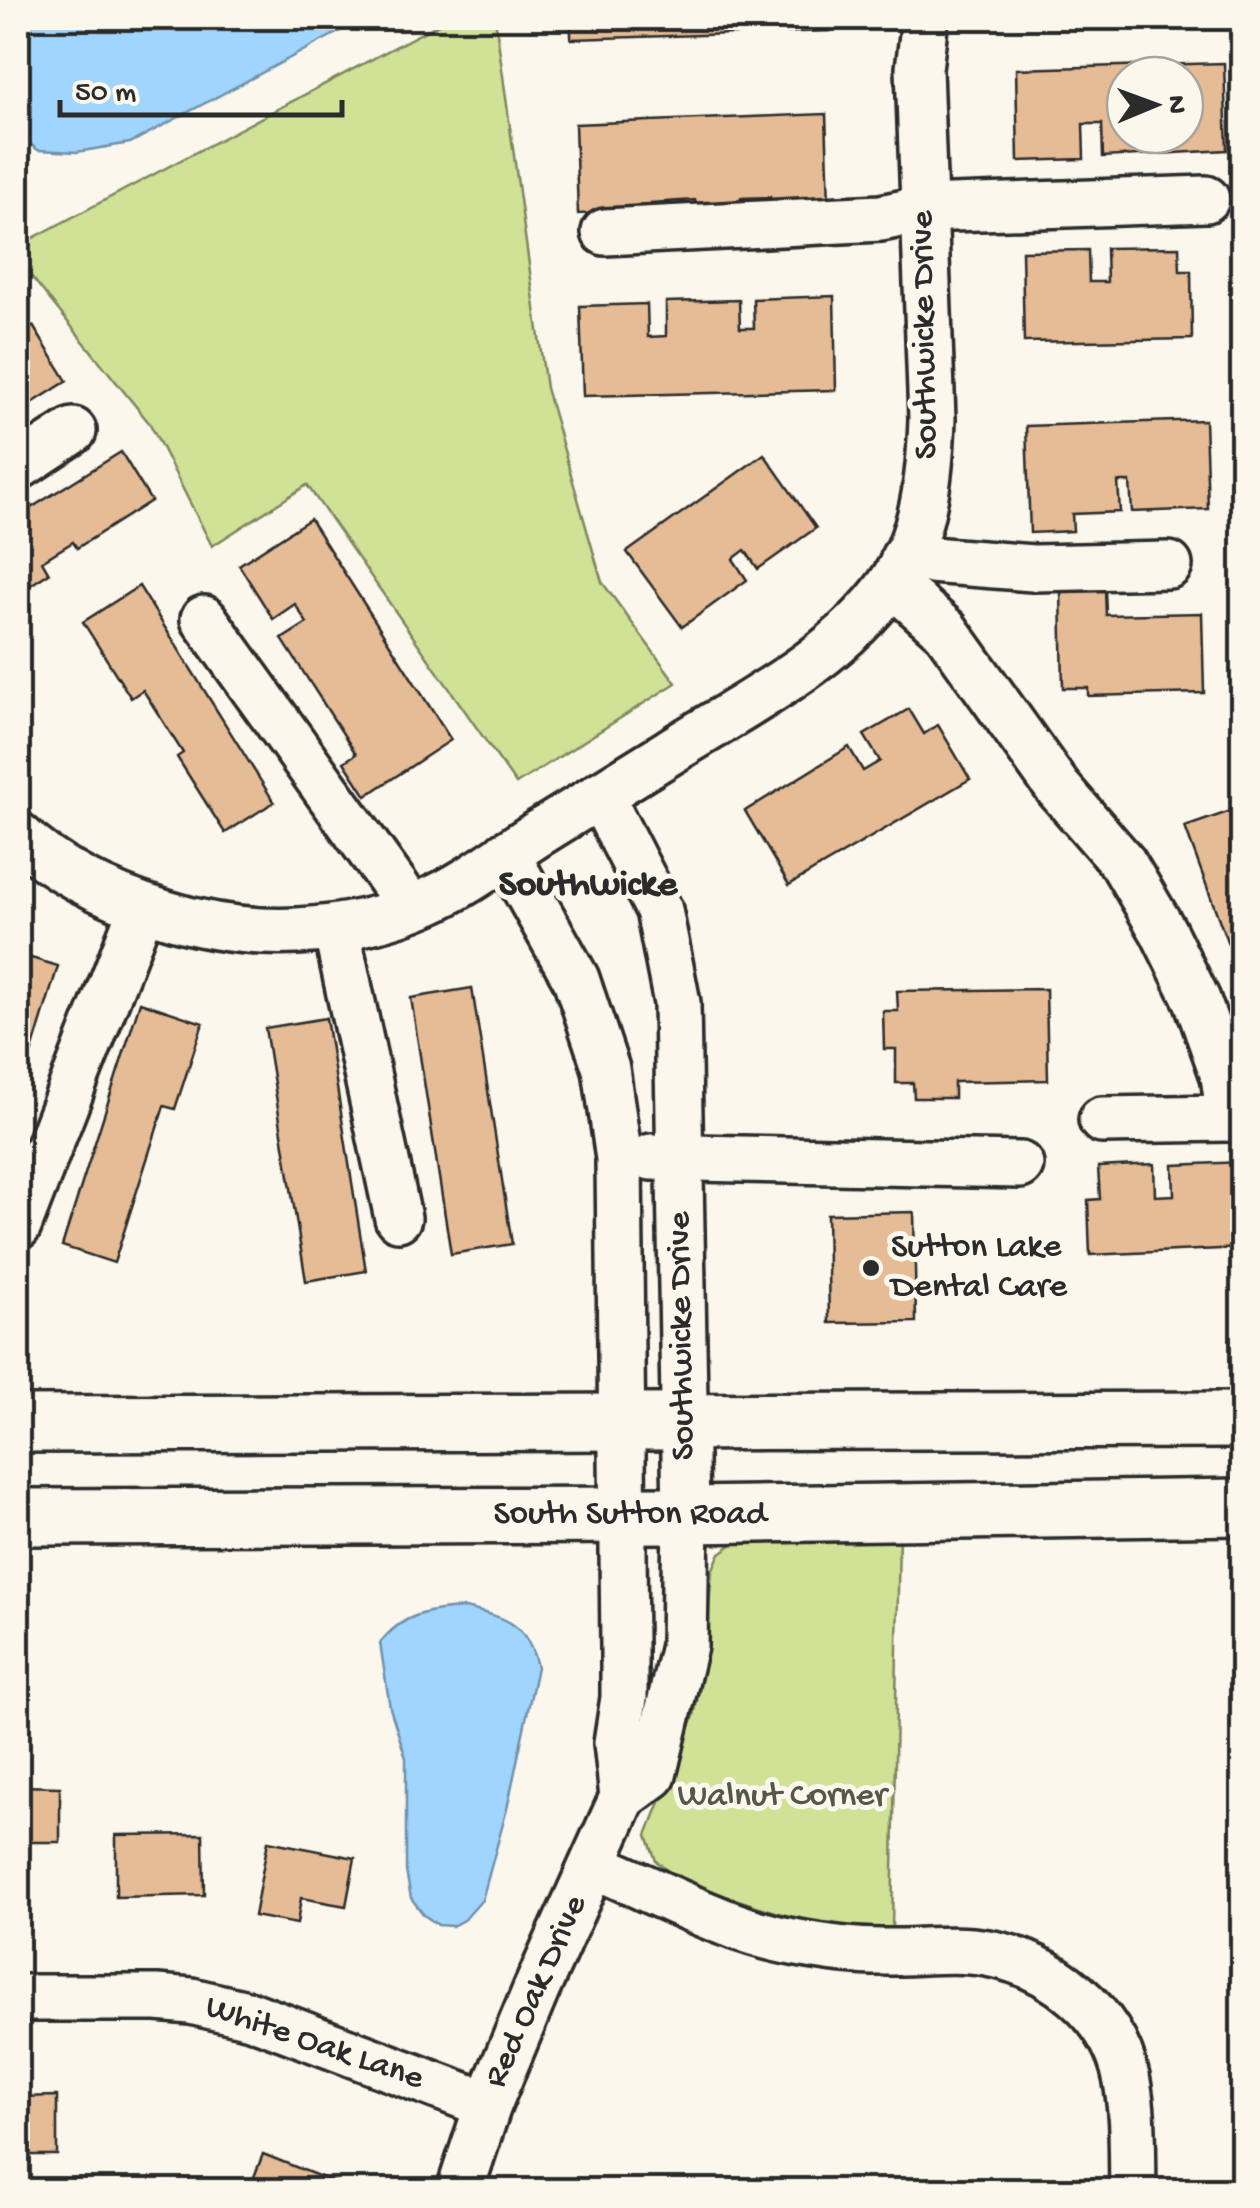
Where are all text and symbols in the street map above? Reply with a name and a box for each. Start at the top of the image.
scale bar [60,55,342,117]
north arrow [1105,55,1205,155]
text: 50 m [75,77,136,112]
text: N [1159,95,1192,114]
street label: Southwicke Drive [903,209,949,460]
district label: Southwicke [499,864,679,908]
street label: Southwicke Drive [660,1210,706,1461]
place label: Sutton Lake Dental Care [889,1228,1068,1309]
marker: Sutton Lake Dental Care [860,1257,882,1279]
street label: South Sutton Road [494,1495,769,1536]
park label: Walnut Corner [677,1777,889,1818]
street label: Red Oak Drive [476,1889,598,2094]
street label: White Oak Lane [199,1987,429,2101]

